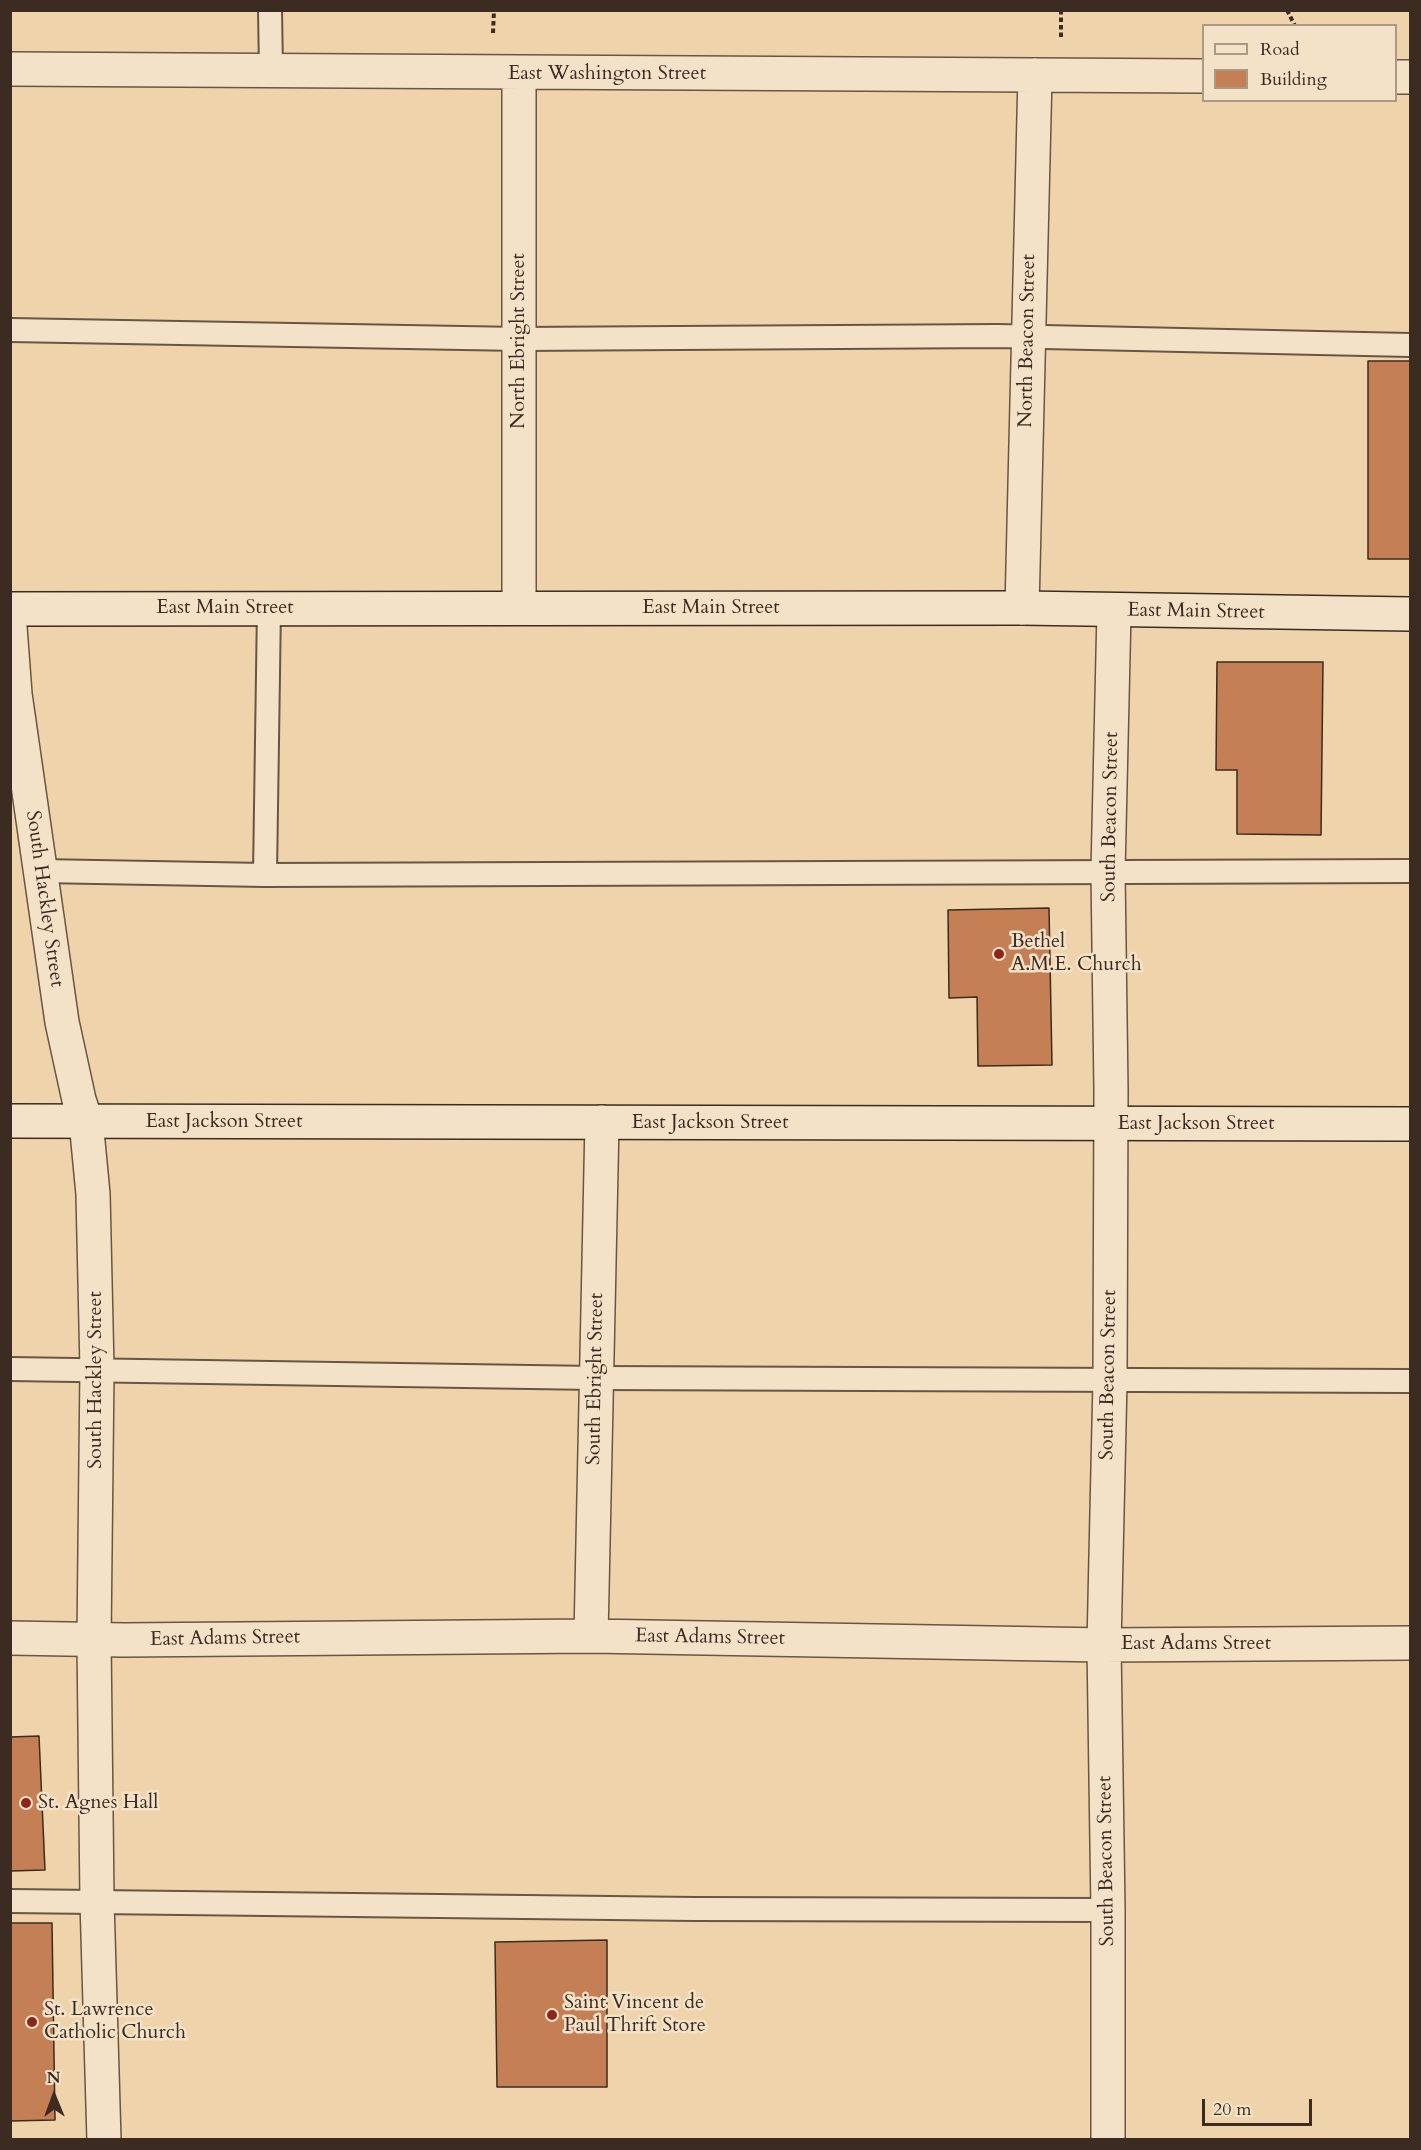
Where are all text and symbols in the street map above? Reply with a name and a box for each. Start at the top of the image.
legend [1202,24,1397,102]
text: Road [1260,37,1300,62]
street label: East Washington Street [508,62,706,86]
text: Building [1260,67,1327,92]
street label: North Ebright Street [507,253,531,429]
street label: North Beacon Street [1014,254,1042,428]
street label: East Main Street [156,596,294,620]
street label: East Main Street [642,596,780,620]
street label: East Main Street [1127,599,1265,625]
street label: South Beacon Street [1098,732,1124,902]
street label: South Hackley Street [20,809,68,989]
place label: Bethel A.M.E. Church [1011,930,1142,977]
marker: Bethel A.M.E. Church [992,947,1006,961]
street label: East Jackson Street [146,1110,302,1134]
street label: East Jackson Street [632,1111,788,1135]
street label: East Jackson Street [1118,1112,1274,1136]
street label: South Beacon Street [1096,1290,1122,1460]
street label: South Hackley Street [84,1291,108,1469]
street label: South Ebright Street [582,1293,610,1465]
street label: East Adams Street [635,1625,785,1651]
street label: East Adams Street [150,1626,300,1652]
street label: East Adams Street [1121,1632,1271,1656]
street label: South Beacon Street [1094,1776,1120,1946]
place label: St. Agnes Hall [38,1791,158,1815]
marker: St. Agnes Hall [19,1796,33,1810]
place label: Saint Vincent de Paul Thrift Store [564,1991,706,2038]
place label: St. Lawrence Catholic Church [44,1998,186,2045]
marker: Saint Vincent de Paul Thrift Store [545,2008,559,2022]
marker: St. Lawrence Catholic Church [25,2015,39,2029]
north arrow [24,2066,84,2126]
text: N [47,2067,61,2089]
scale bar [1205,2087,1314,2125]
text: 20 m [1213,2097,1252,2122]

